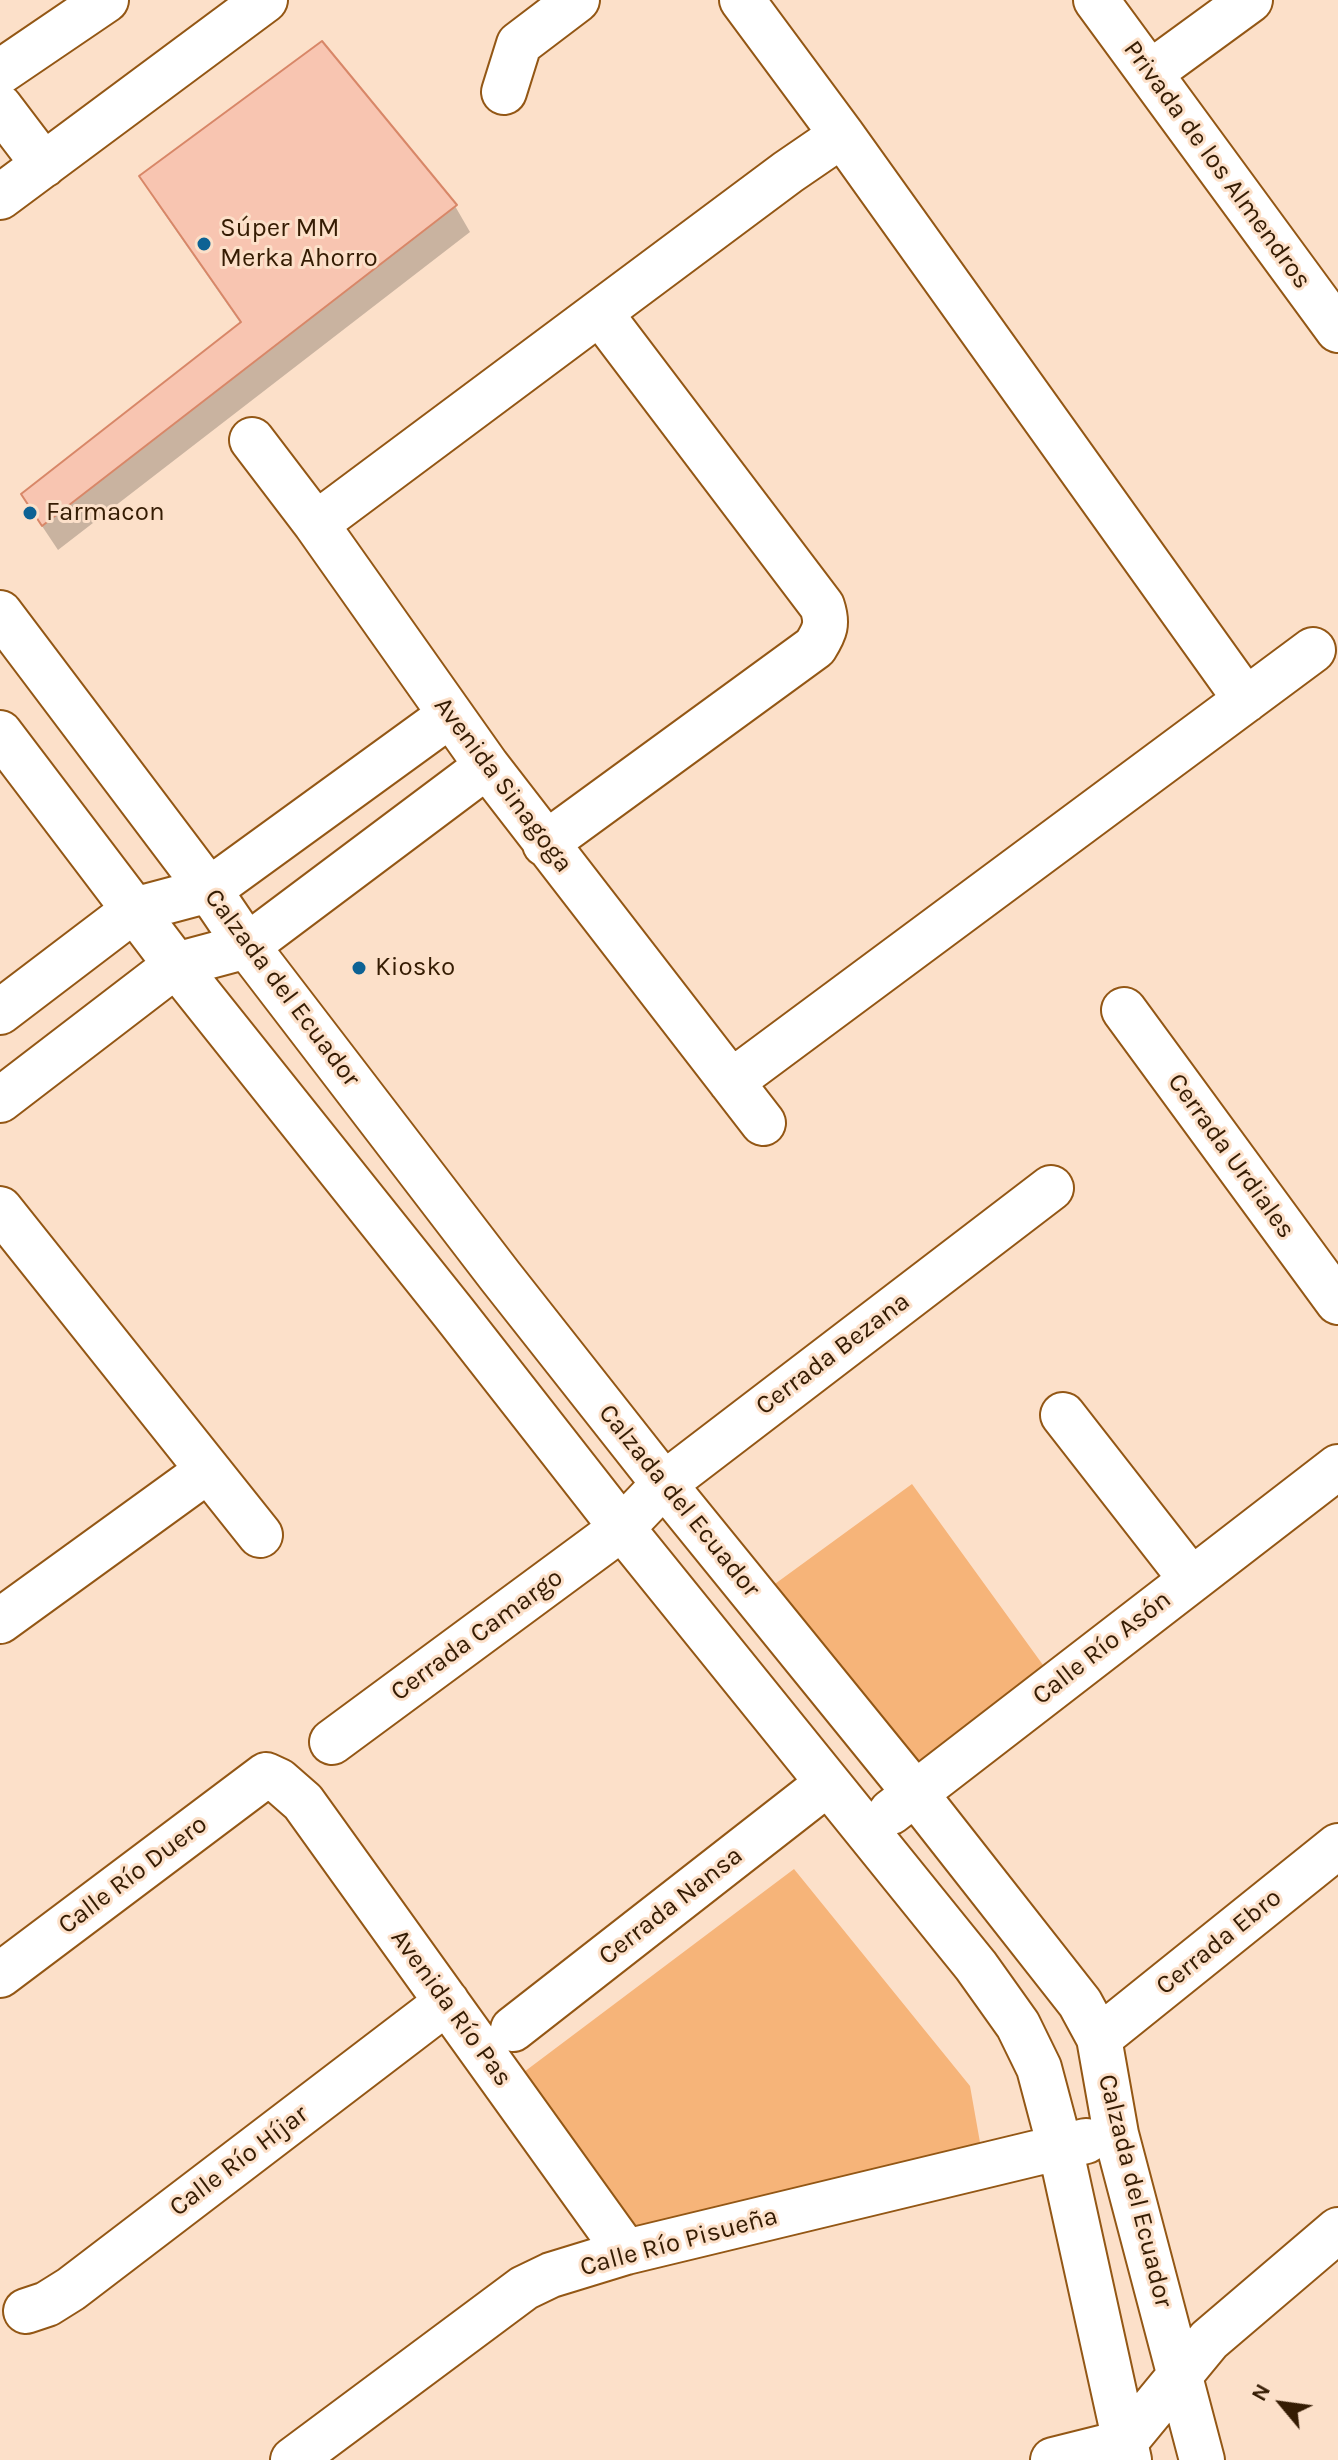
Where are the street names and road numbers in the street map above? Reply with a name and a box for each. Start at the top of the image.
street label: Privada de los Almendros [1116,35,1318,295]
street label: Avenida Sinagoga [427,691,579,879]
street label: Calzada del Ecuador [198,883,366,1093]
street label: Cerrada Urdiales [1161,1067,1301,1245]
street label: Cerrada Bezana [750,1286,916,1422]
street label: Calzada del Ecuador [592,1398,766,1604]
street label: Cerrada Camargo [385,1562,569,1708]
street label: Calle Río Asón [1027,1584,1177,1712]
street label: Calle Río Duero [52,1809,214,1941]
street label: Cerrada Nansa [593,1840,749,1972]
street label: Cerrada Ebro [1150,1882,1288,2002]
street label: Avenida Río Pas [384,1923,518,2093]
street label: Calzada del Ecuador [1091,2071,1179,2311]
street label: Calle Río Híjar [164,2099,314,2223]
street label: Calle Río Pisueña [577,2201,781,2283]

